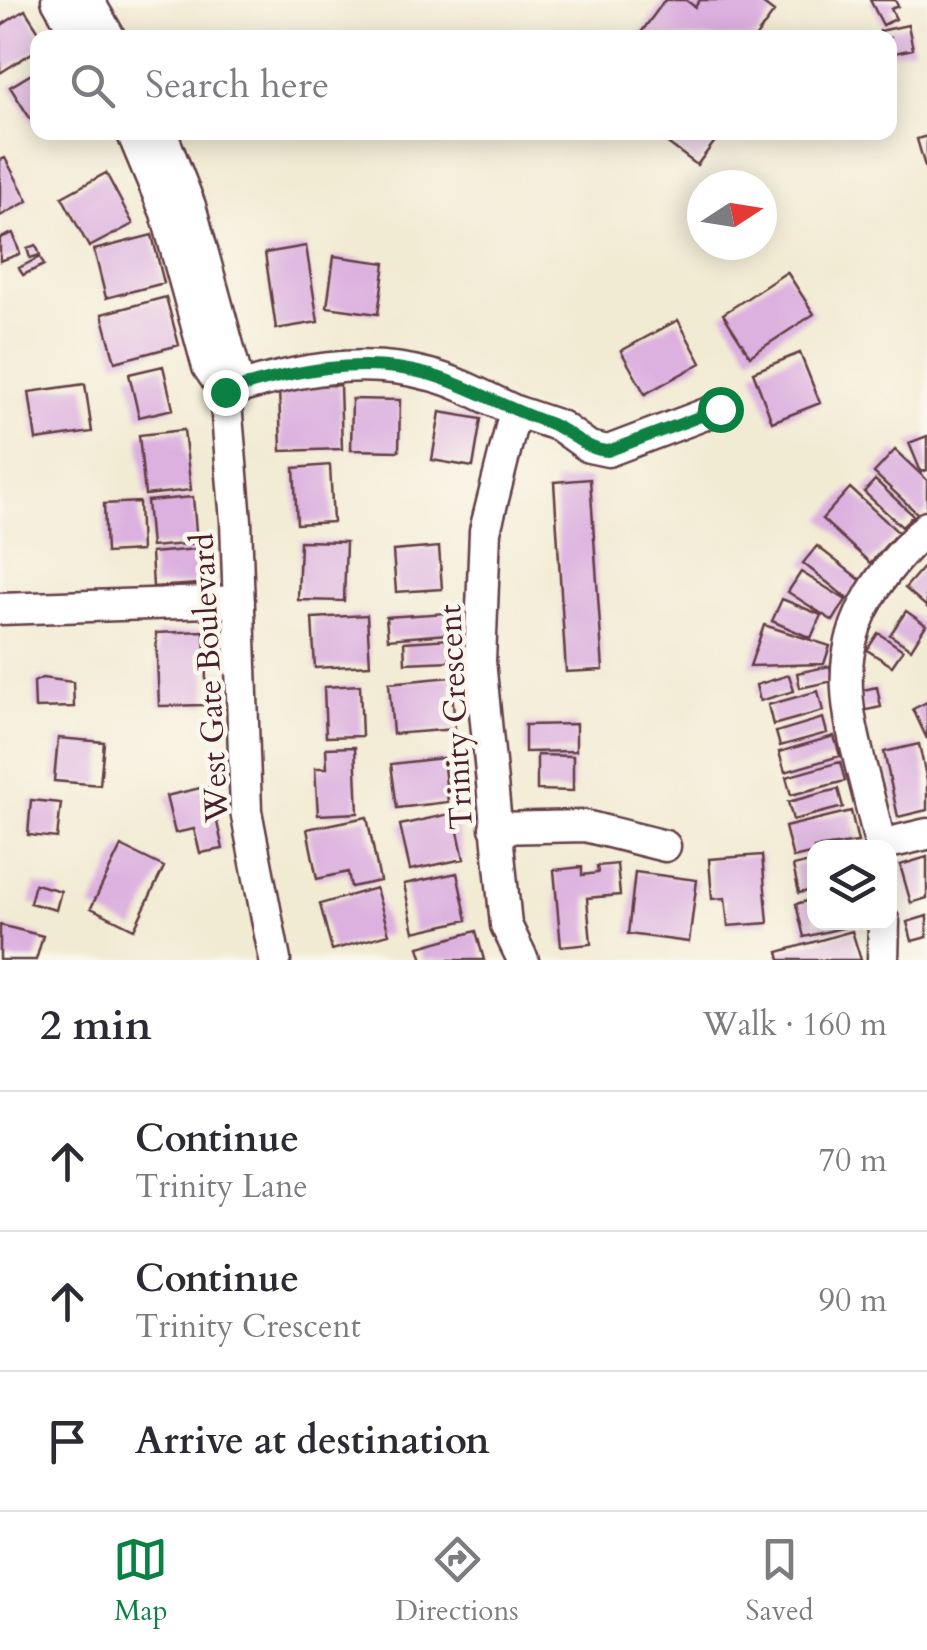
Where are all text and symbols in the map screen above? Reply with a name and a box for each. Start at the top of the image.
search box [30,30,897,140]
icon: search [65,58,120,113]
text: Search here [145,59,329,111]
north arrow [687,170,777,260]
route end [203,370,249,416]
route start [698,387,744,433]
street label: West Gate Boulevard [180,532,240,825]
street label: Trinity Crescent [428,603,484,831]
map controls [807,840,897,930]
button: layers [807,840,897,930]
text: 2 min [40,997,152,1054]
text: Walk · 160 m [702,1003,887,1047]
text: Continue [135,1113,299,1165]
icon: ahead [40,1134,95,1189]
text: 70 m [819,1139,887,1183]
text: Trinity Lane [135,1165,308,1209]
text: Continue [135,1253,299,1305]
icon: ahead [40,1274,95,1329]
text: 90 m [819,1279,887,1323]
text: Trinity Crescent [135,1305,361,1349]
icon: arrive [40,1414,95,1469]
text: Arrive at destination [135,1415,490,1467]
tab: Map [113,1532,168,1630]
tab: Directions [395,1532,519,1630]
tab: Saved [746,1532,814,1630]

